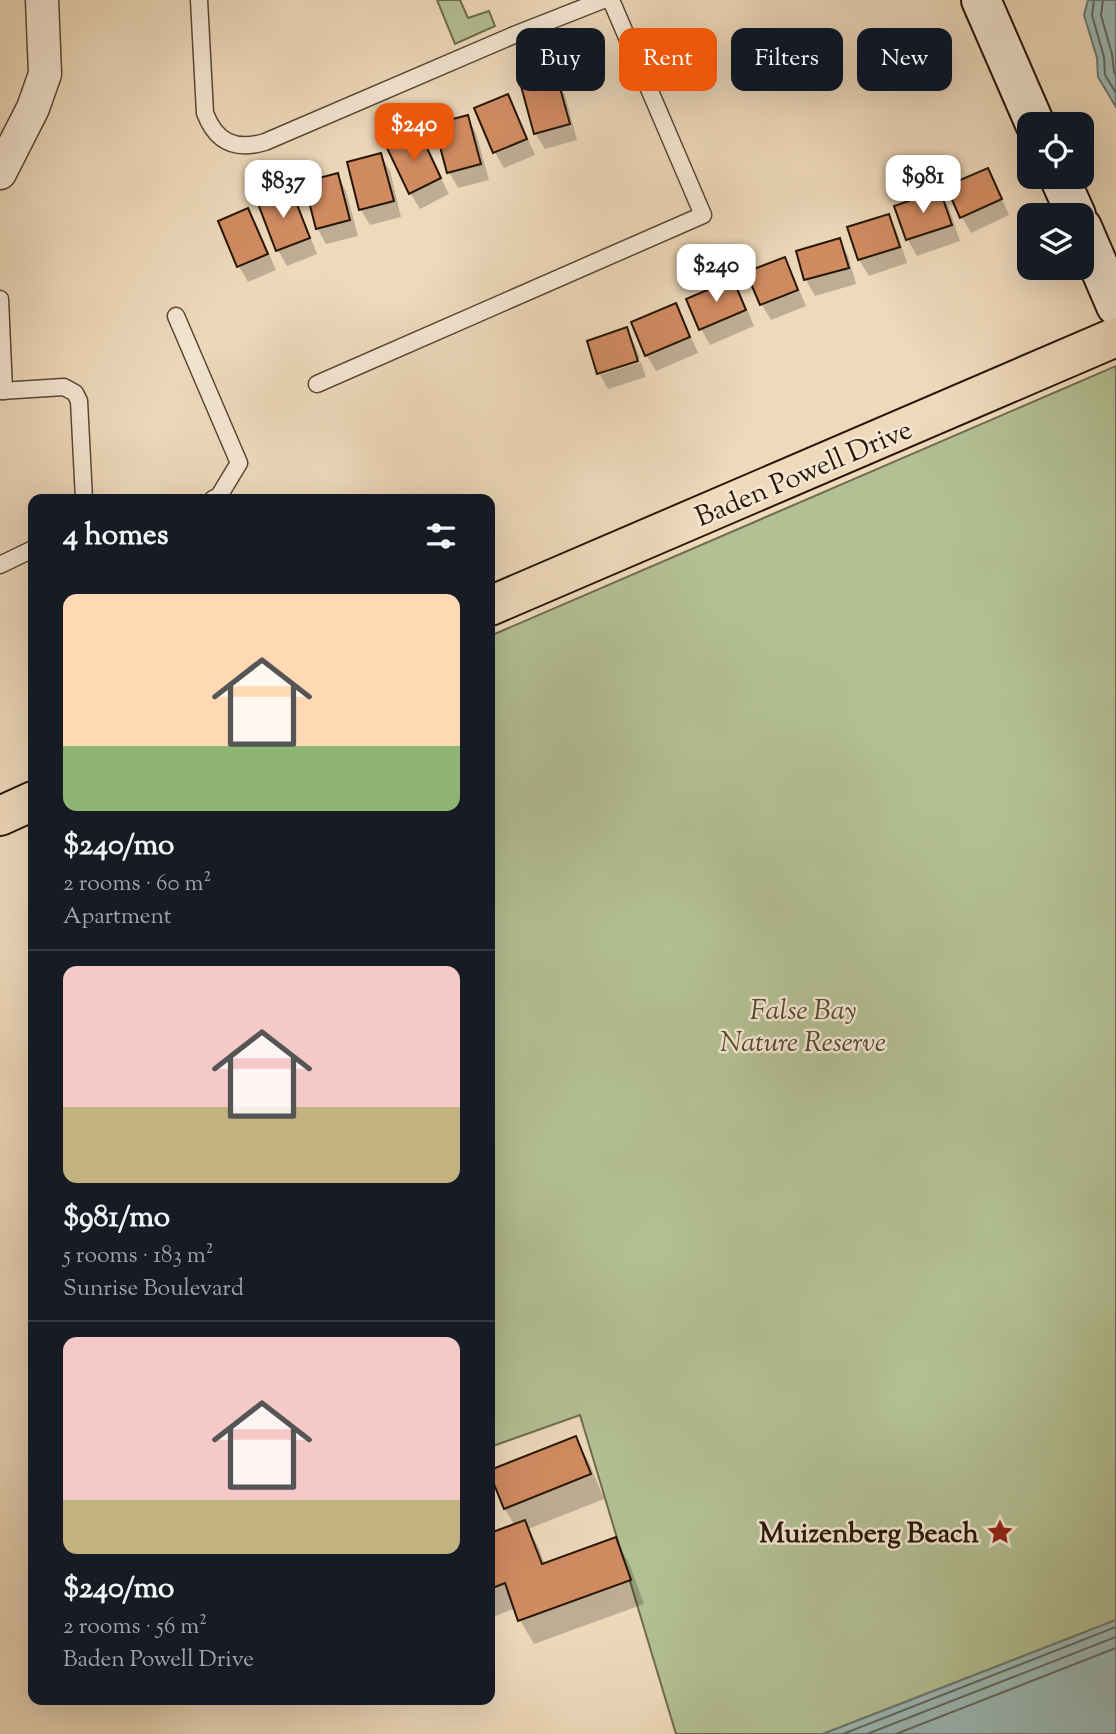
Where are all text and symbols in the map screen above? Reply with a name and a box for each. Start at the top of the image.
chip: Buy [516,28,605,91]
chip: Rent [619,28,717,91]
chip: Filters [731,28,843,91]
chip: New [857,28,952,91]
pin: $240 [373,104,455,163]
text: $240 [391,109,437,142]
map controls [1017,112,1094,280]
button: locate [1017,112,1094,189]
pin: $981 [882,156,964,215]
pin: $837 [242,160,324,220]
text: $981 [902,161,944,194]
text: $837 [261,166,305,199]
button: layers [1017,203,1094,280]
pin: $240 [675,244,757,304]
text: $240 [693,250,739,283]
street label: Baden Powell Drive [689,411,919,539]
text: 4 homes [63,515,169,558]
icon: filters [422,517,460,555]
icon: home [199,639,325,765]
text: $240/mo [63,825,174,868]
text: 2 rooms · 60 m² [63,868,211,901]
text: Apartment [63,901,172,934]
park label: False Bay Nature Reserve [720,992,886,1064]
icon: home [199,1011,325,1137]
text: $981/mo [63,1197,170,1240]
text: 5 rooms · 183 m² [63,1240,214,1273]
text: Sunrise Boulevard [63,1273,244,1306]
icon: home [199,1382,325,1508]
place label: Muizenberg Beach [759,1515,980,1555]
place icon: Muizenberg Beach [985,1517,1015,1547]
text: $240/mo [63,1568,174,1611]
text: 2 rooms · 56 m² [63,1611,207,1644]
text: Baden Powell Drive [63,1644,254,1677]

